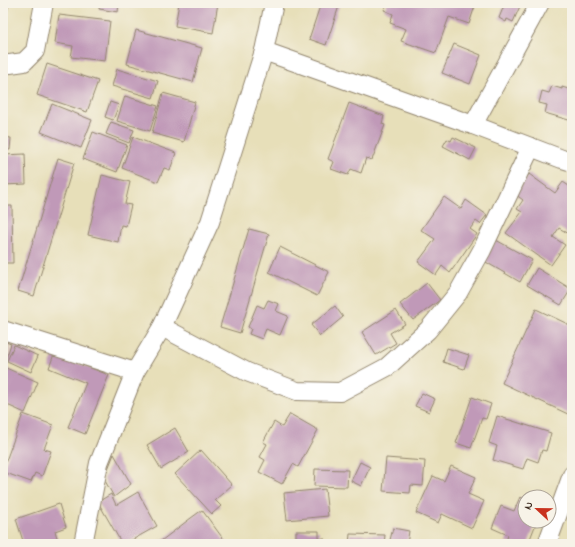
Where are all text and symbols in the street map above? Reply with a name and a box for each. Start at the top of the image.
north arrow [517,489,557,529]
text: N [520,499,537,512]

